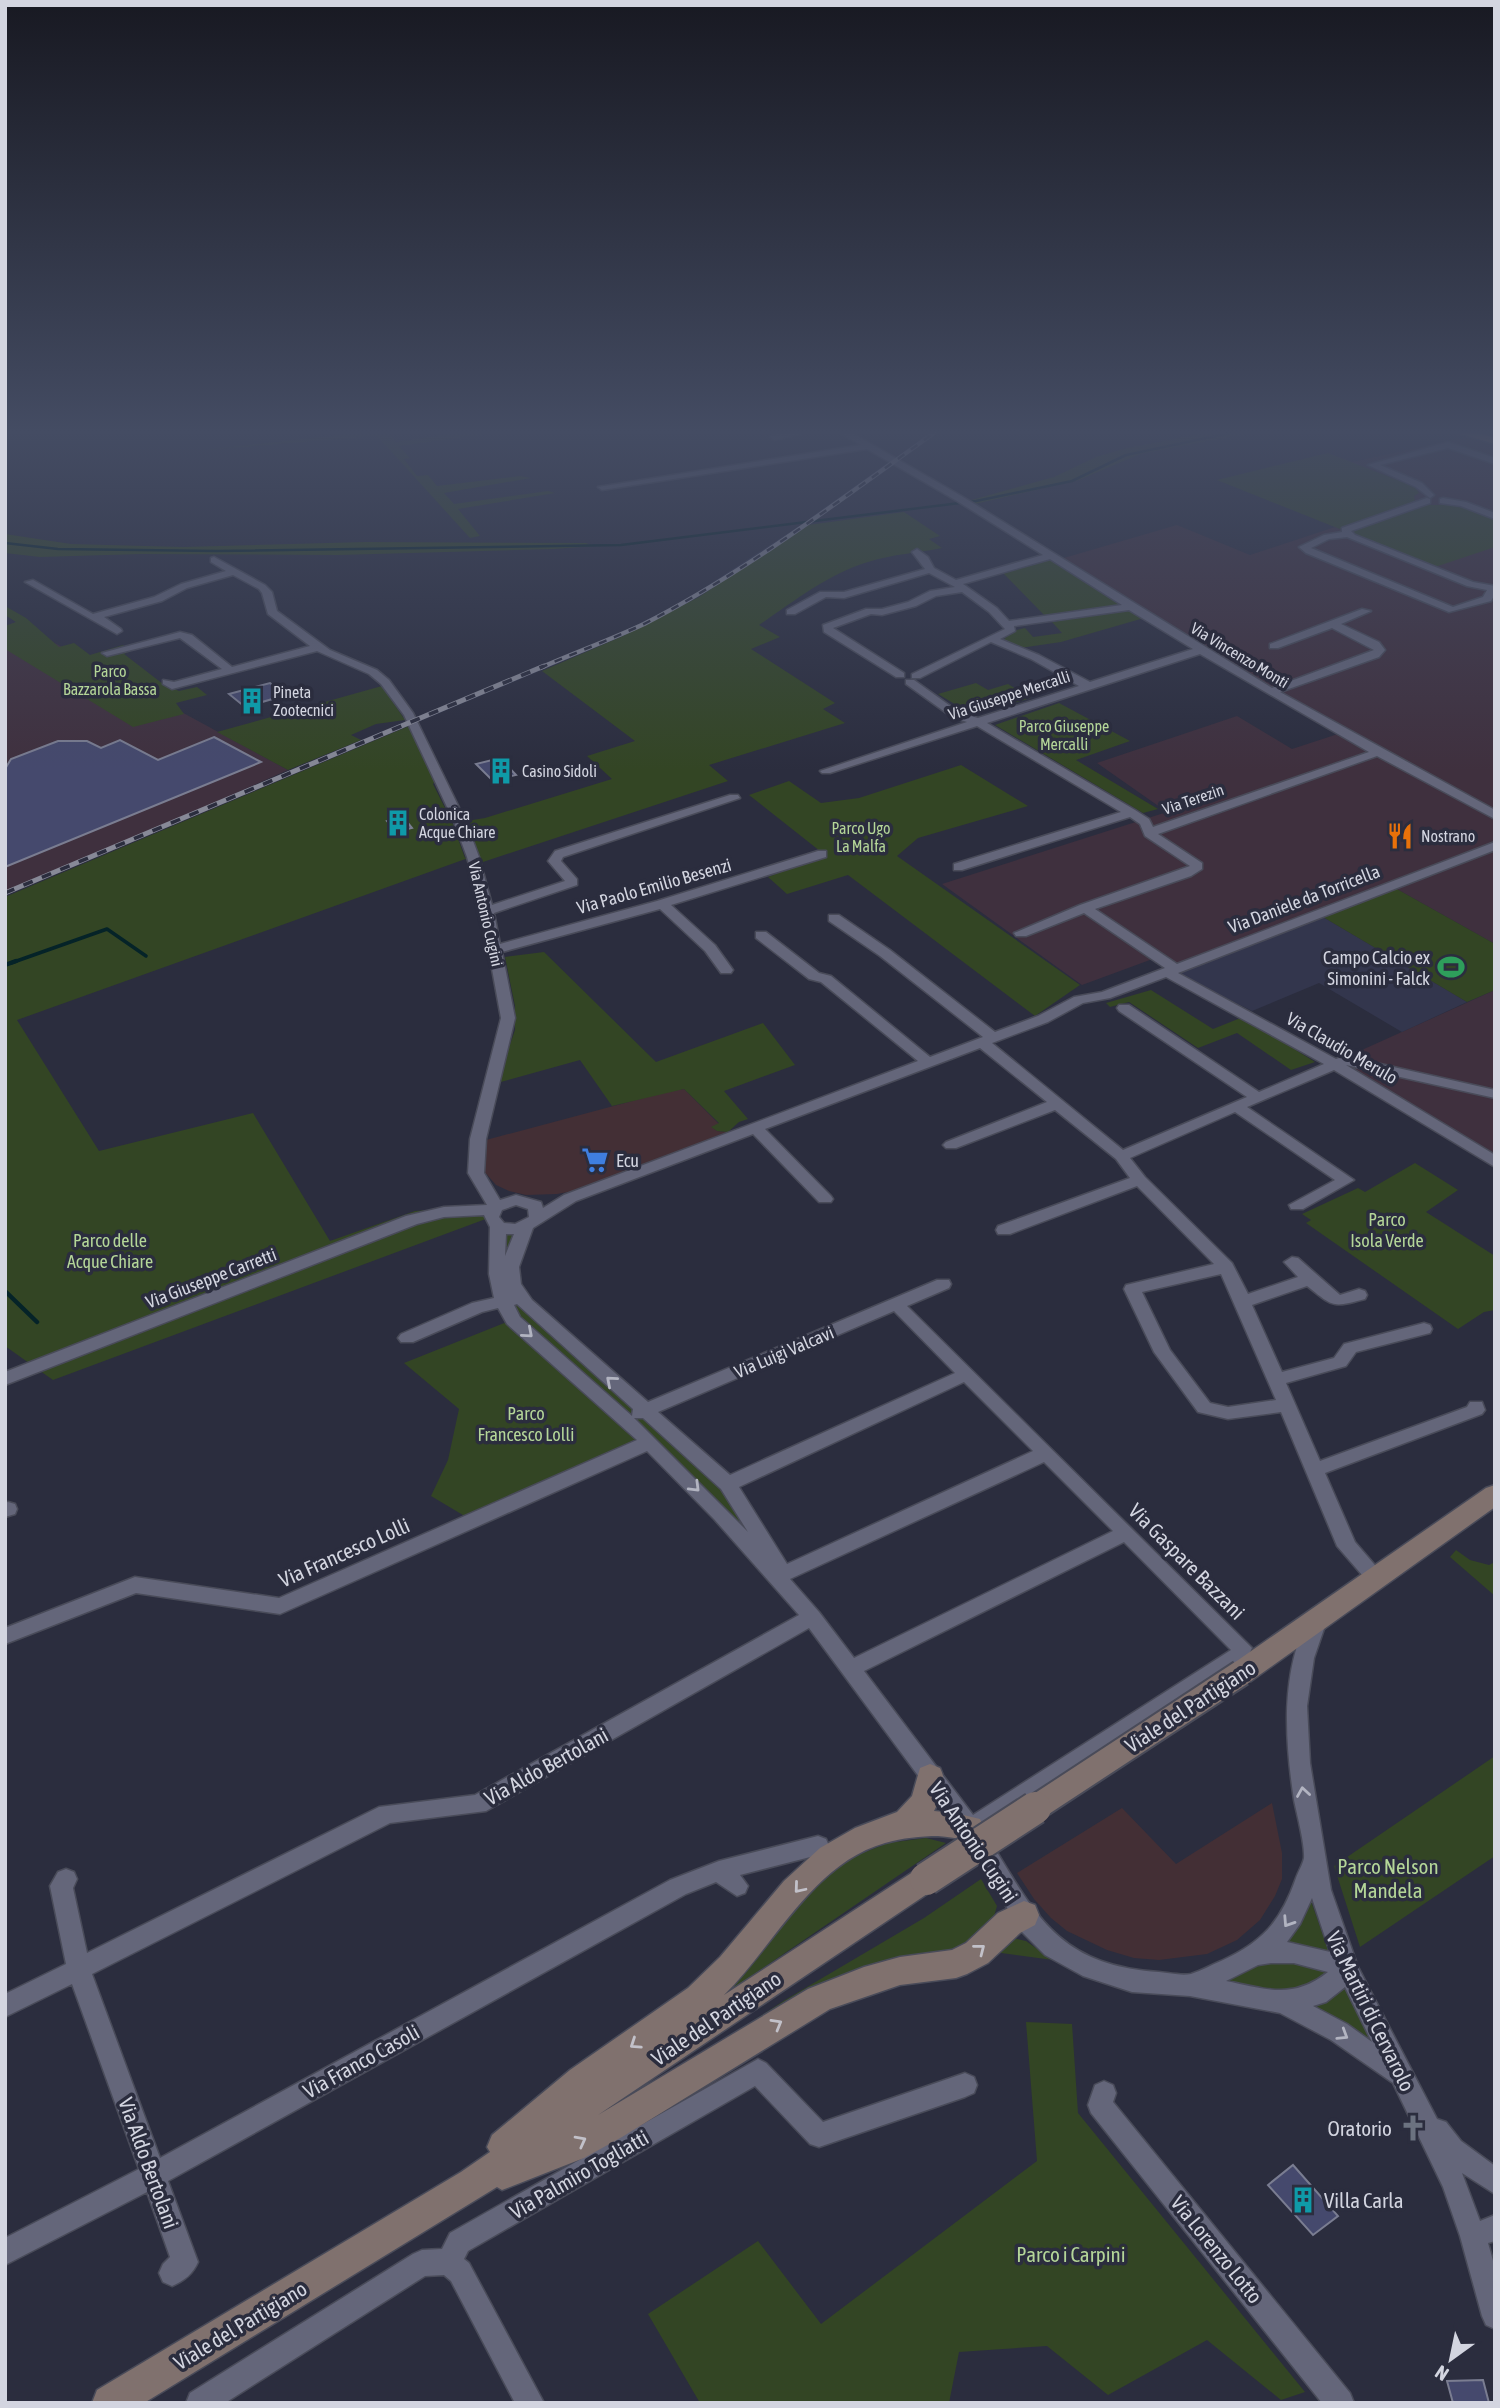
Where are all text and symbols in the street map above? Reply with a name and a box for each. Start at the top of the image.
street label: Via Vincenzo Monti [1188,619,1292,691]
park label: Parco Bazzarola Bassa [63,662,157,698]
street label: Via Giuseppe Mercalli [946,667,1072,724]
place label: Pineta Zootecnici [273,683,334,719]
building icon: Pineta Zootecnici [237,686,267,716]
park label: Parco Giuseppe Mercalli [1019,717,1109,753]
building icon: Casino Sidoli [486,756,516,786]
place label: Casino Sidoli [522,762,597,780]
street label: Via Terezin [1160,780,1226,818]
place label: Colonica Acque Chiare [419,805,496,842]
building icon: Colonica Acque Chiare [383,808,413,838]
park label: Parco Ugo La Malfa [832,819,890,855]
restaurant icon: Nostrano [1385,821,1415,851]
place label: Nostrano [1421,827,1475,845]
street label: Via Paolo Emilio Besenzi [574,854,734,918]
street label: Via Antonio Cugini [464,860,507,968]
street label: Via Daniele da Torricella [1225,860,1383,938]
place label: Campo Calcio ex Simonini - Falck [1323,947,1430,989]
sports icon: Campo Calcio ex Simonini - Falck [1436,952,1466,982]
street label: Via Claudio Merulo [1283,1008,1401,1088]
supermarket icon: Ecu [580,1145,610,1175]
place label: Ecu [616,1150,639,1171]
park label: Parco Isola Verde [1350,1209,1424,1251]
park label: Parco delle Acque Chiare [67,1230,153,1272]
street label: Via Giuseppe Carretti [143,1243,279,1313]
street label: Via Luigi Valcavi [731,1322,837,1382]
one-way arrow [519,1325,532,1337]
one-way arrow [606,1377,619,1389]
park label: Parco Francesco Lolli [478,1403,574,1445]
one-way arrow [686,1479,699,1492]
street label: Via Gaspare Bazzani [1124,1498,1250,1624]
street label: Via Francesco Lolli [275,1512,413,1592]
street label: Viale del Partigiano [1120,1655,1260,1757]
street label: Via Aldo Bertolani [480,1722,612,1810]
street label: Via Antonio Cugini [925,1777,1023,1907]
one-way arrow [1296,1786,1311,1798]
park label: Parco Nelson Mandela [1337,1854,1439,1902]
one-way arrow [795,1880,807,1893]
one-way arrow [1283,1914,1296,1927]
street label: Via Martiri di Cervarolo [1322,1927,1420,2095]
one-way arrow [972,1945,984,1958]
street label: Viale del Partigiano [647,1966,785,2070]
street label: Via Franco Casoli [299,2019,423,2103]
one-way arrow [769,2019,782,2032]
one-way arrow [1336,2026,1349,2039]
one-way arrow [630,2036,643,2048]
street label: Via Aldo Bertolani [114,2094,184,2232]
church icon: Oratorio [1398,2113,1428,2143]
place label: Oratorio [1328,2116,1392,2140]
street label: Via Palmiro Togliatti [506,2125,652,2223]
one-way arrow [574,2136,586,2149]
building icon: Villa Carla [1288,2185,1318,2215]
place label: Villa Carla [1324,2188,1404,2212]
street label: Via Lorenzo Lotto [1166,2190,1268,2308]
park label: Parco i Carpini [1016,2242,1126,2266]
street label: Viale del Partigiano [169,2276,311,2374]
north arrow [1416,2324,1486,2394]
text: N [1431,2361,1452,2386]

